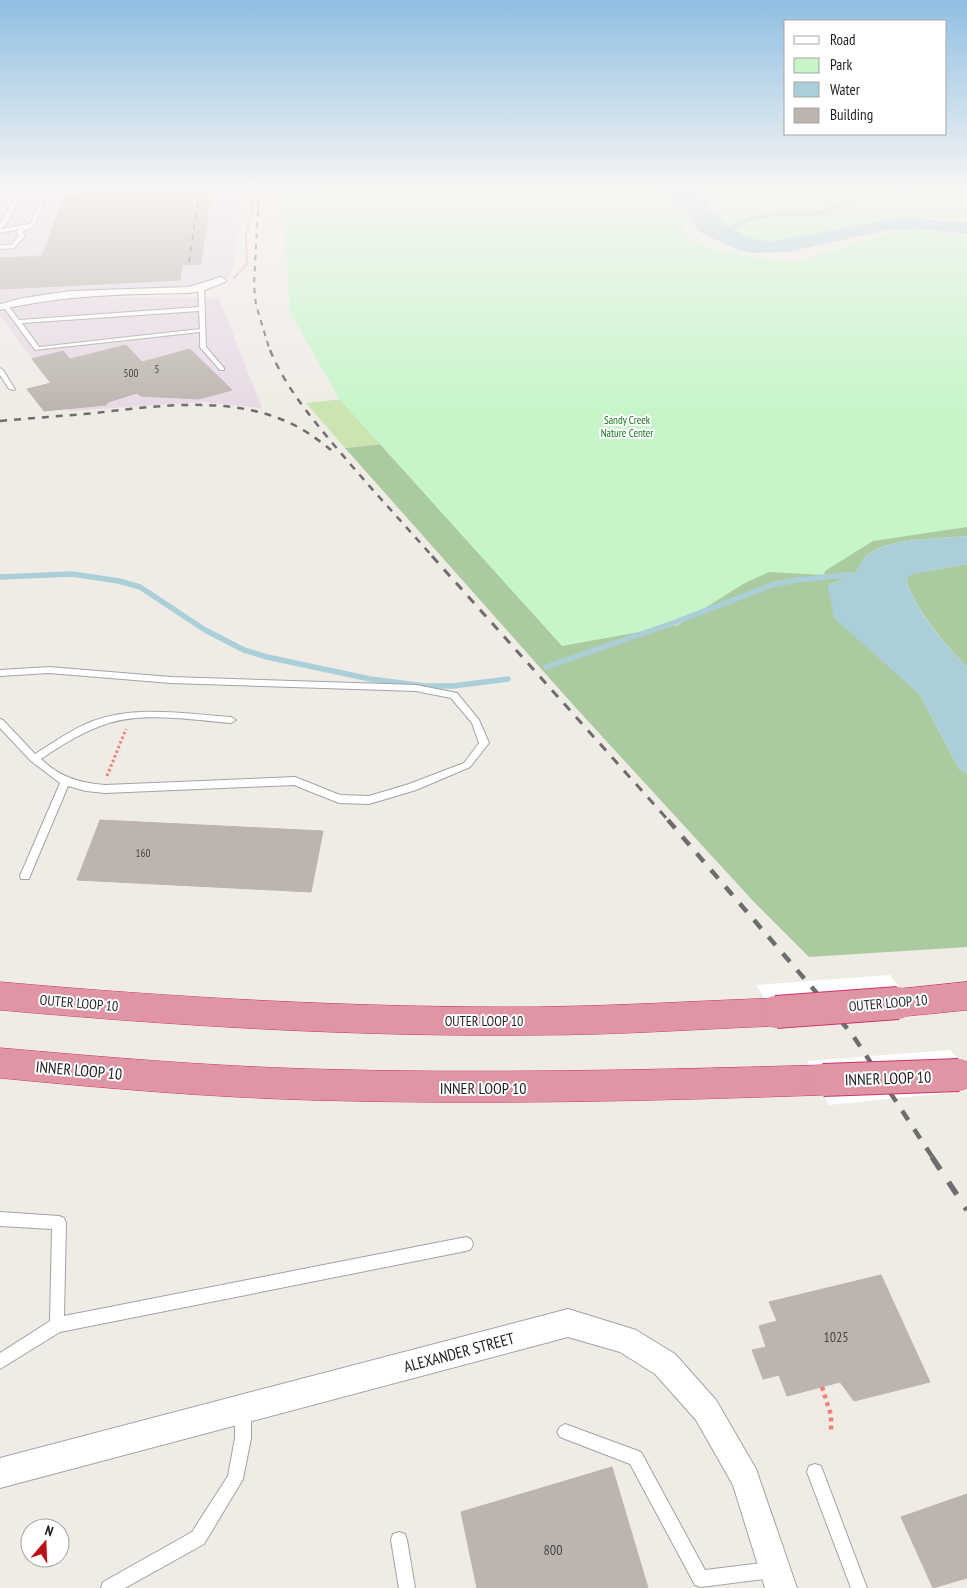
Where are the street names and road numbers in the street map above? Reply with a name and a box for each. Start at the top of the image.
street label: OUTER LOOP 10 [39,991,119,1015]
street label: OUTER LOOP 10 [848,991,928,1015]
street label: OUTER LOOP 10 [445,1012,523,1030]
street label: INNER LOOP 10 [35,1056,123,1084]
street label: INNER LOOP 10 [844,1066,932,1090]
street label: INNER LOOP 10 [440,1078,526,1098]
street label: ALEXANDER STREET [401,1328,517,1376]

